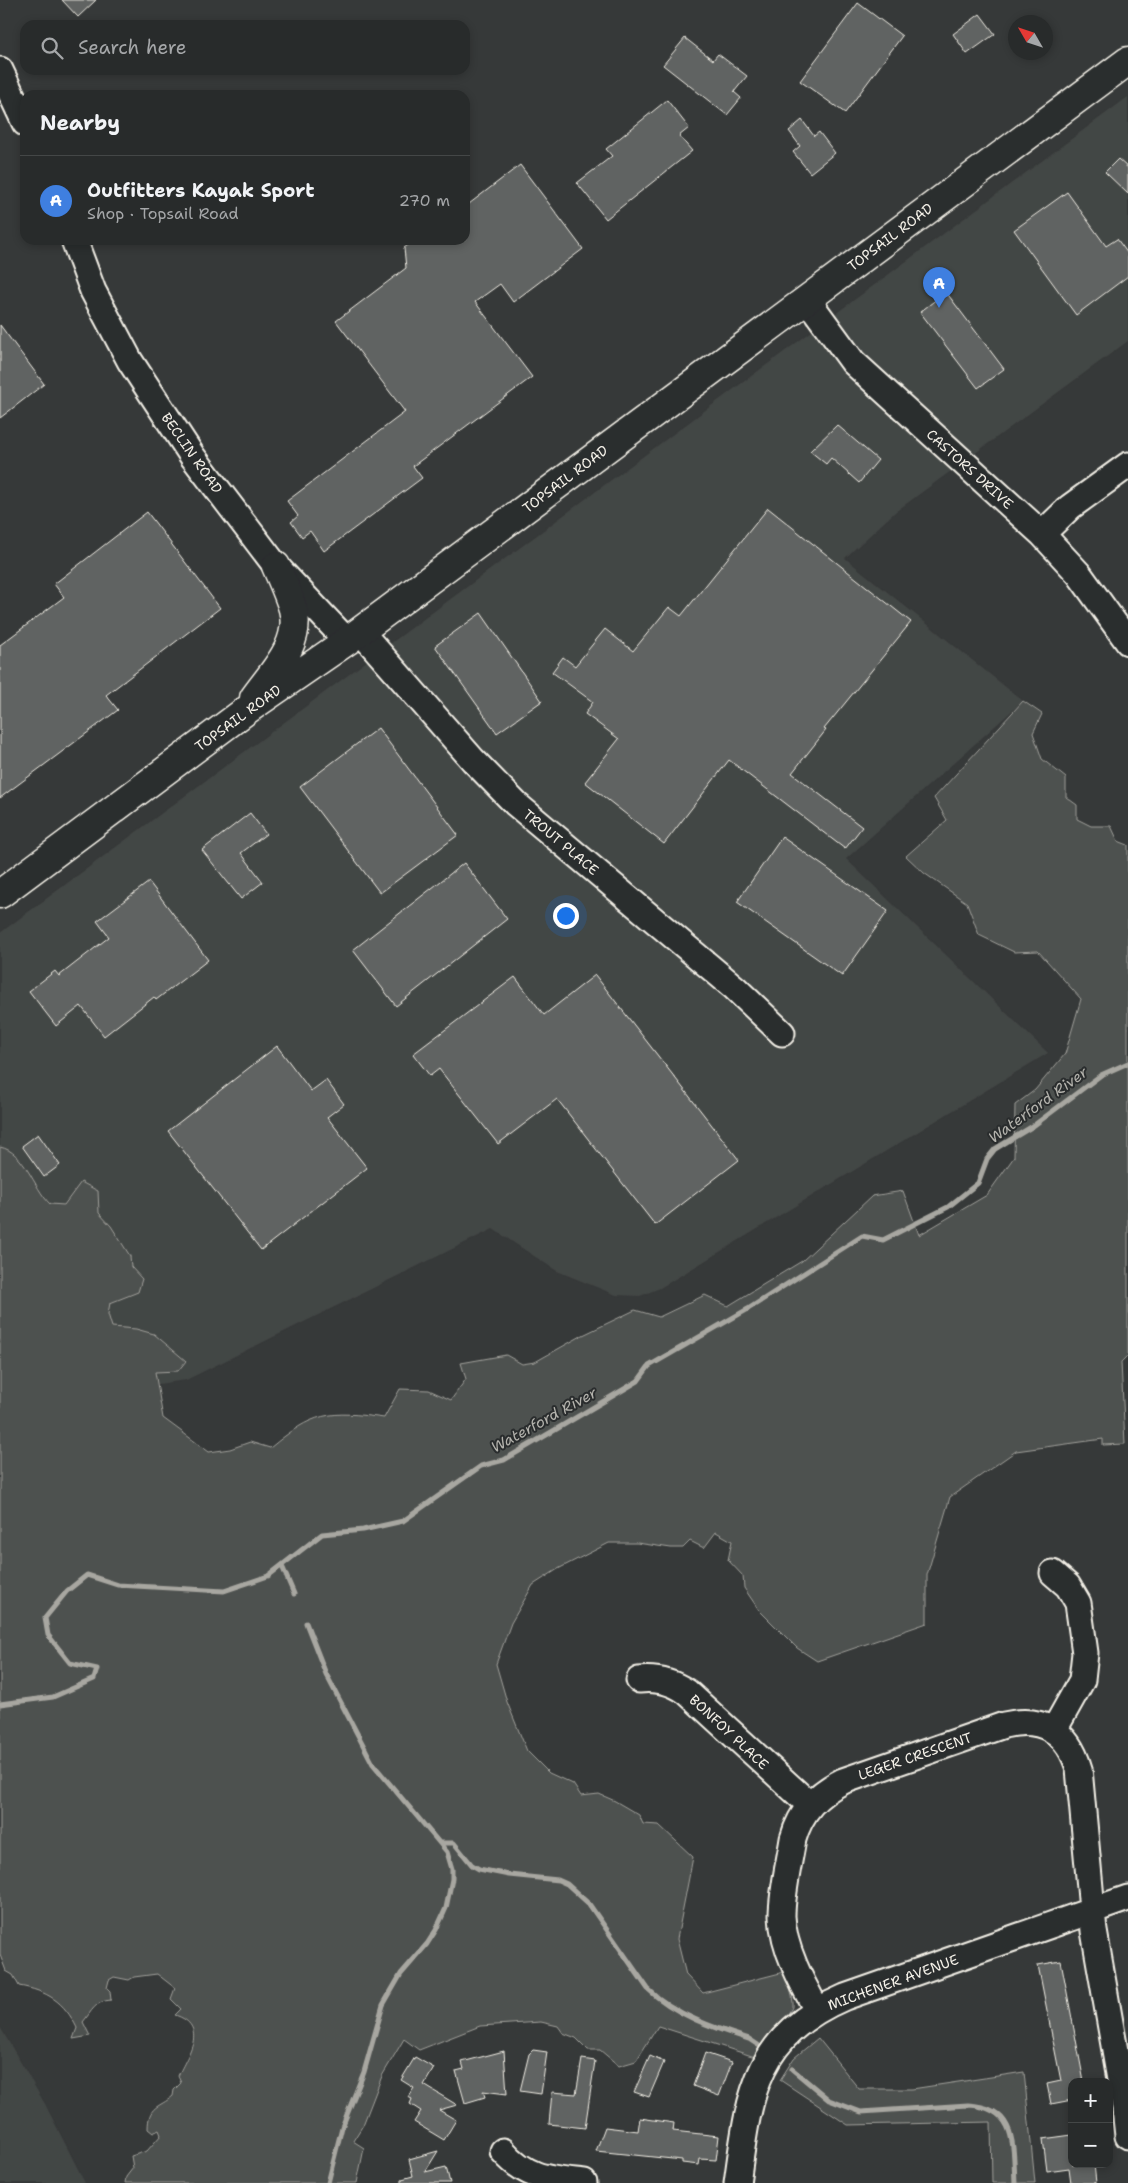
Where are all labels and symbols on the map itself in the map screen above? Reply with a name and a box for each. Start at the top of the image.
north arrow [1008,15,1053,60]
street label: TOPSAIL ROAD [844,199,936,275]
pin: A [923,267,955,308]
street label: BECLIN ROAD [158,409,226,497]
street label: CASTORS DRIVE [923,425,1017,513]
street label: TOPSAIL ROAD [519,441,611,517]
street label: TOPSAIL ROAD [191,681,285,755]
street label: TROUT PLACE [520,805,603,879]
your location [553,903,579,929]
water label: Waterford River [984,1062,1092,1148]
water label: Waterford River [487,1382,601,1457]
street label: BONFOY PLACE [686,1691,773,1773]
street label: LEGER CRESCENT [856,1728,975,1784]
street label: MICHENER AVENUE [825,1950,961,2014]

